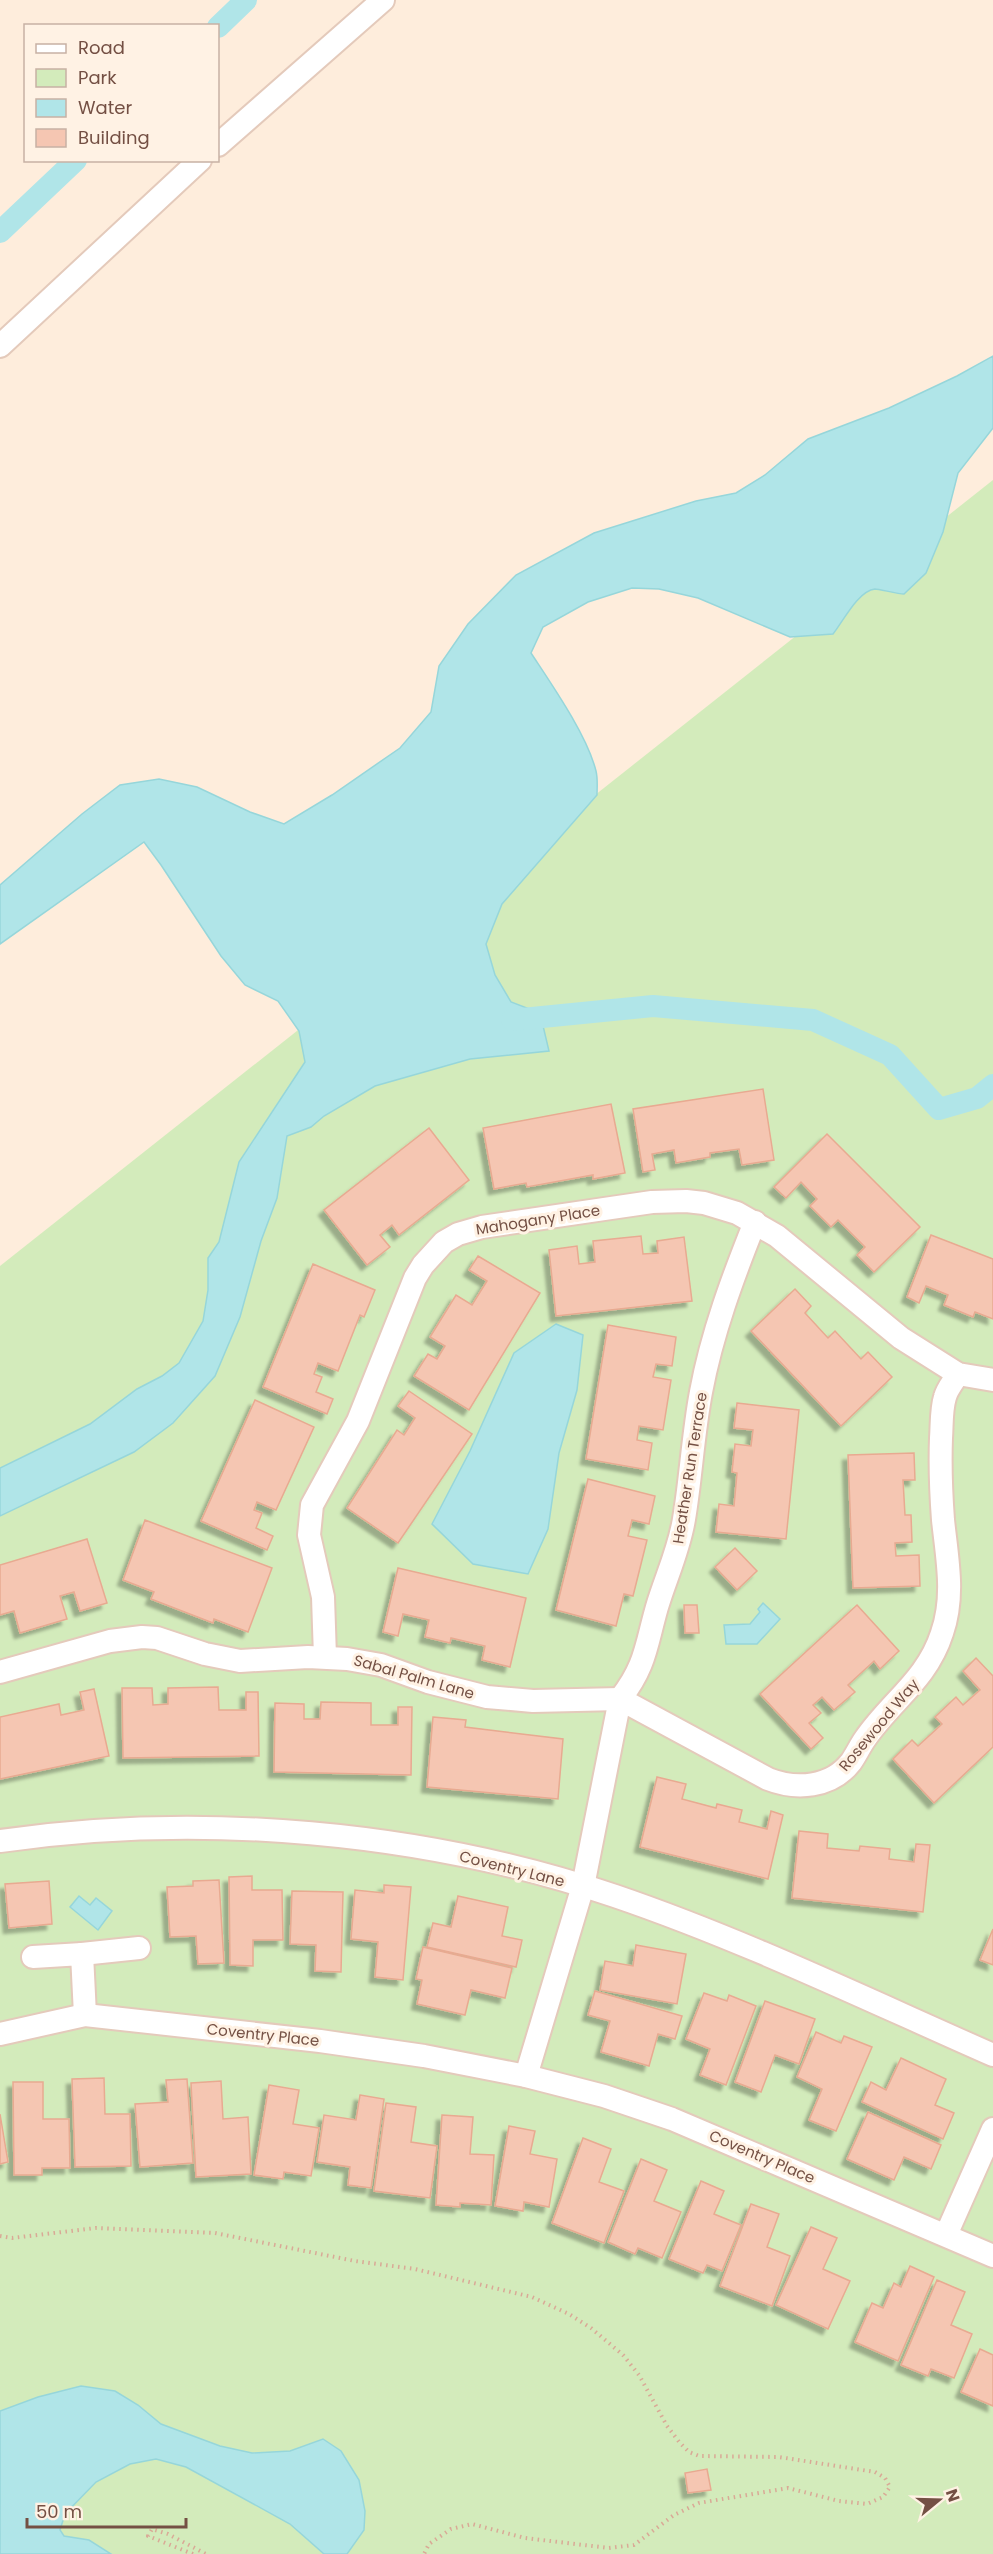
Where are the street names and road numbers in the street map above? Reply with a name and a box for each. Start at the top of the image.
street label: Mahogany Place [474,1199,602,1240]
street label: Heather Run Terrace [667,1391,712,1545]
street label: Sabal Palm Lane [351,1649,477,1704]
street label: Rosewood Way [834,1674,924,1775]
street label: Coventry Lane [457,1845,567,1892]
street label: Coventry Place [206,2018,320,2051]
street label: Coventry Place [706,2125,818,2188]

